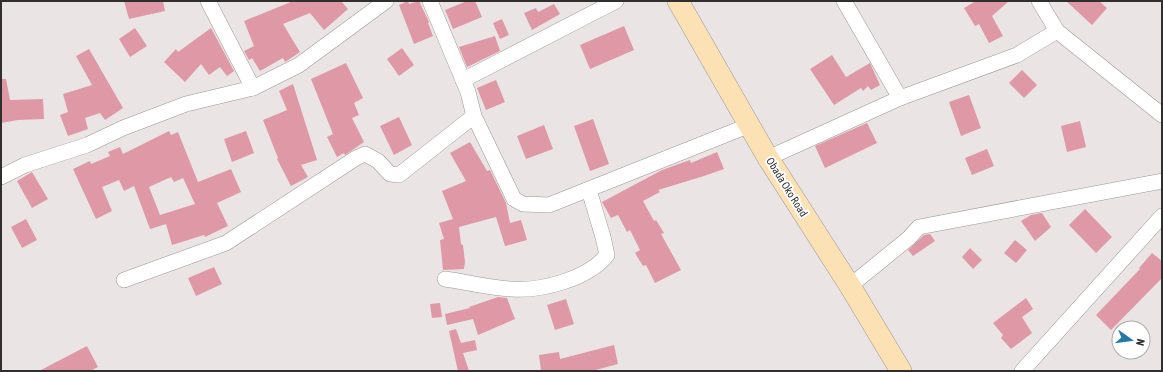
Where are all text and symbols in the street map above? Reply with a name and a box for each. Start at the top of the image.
street label: Obada Oko Road [764,155,810,219]
north arrow [1111,320,1151,360]
text: N [1134,338,1147,347]

